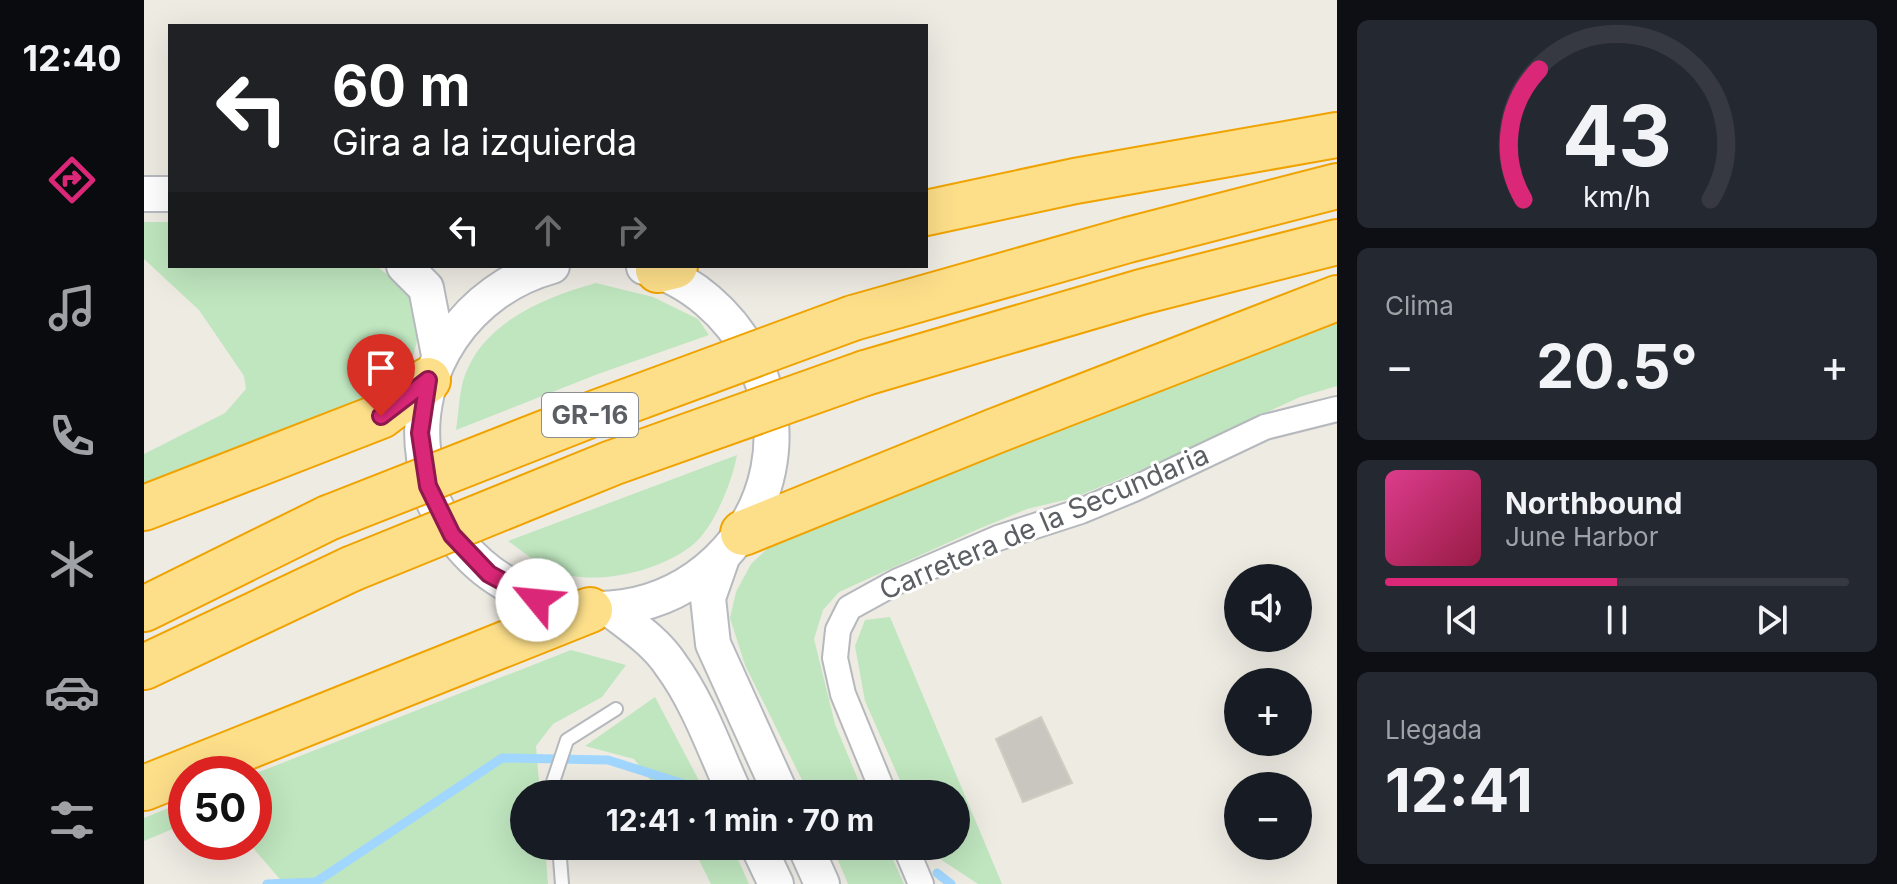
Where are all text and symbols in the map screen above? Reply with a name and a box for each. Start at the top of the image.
text: 12:40 [23,36,121,80]
text: 60 m [332,52,471,120]
icon: left [200,56,304,160]
text: 43 [1562,85,1672,186]
text: Gira a la izquierda [332,120,637,164]
icon: directions [44,152,100,208]
text: km/h [1583,179,1651,214]
icon: left [442,208,486,252]
icon: ahead [526,208,570,252]
icon: right [610,208,654,252]
icon: music [44,280,100,336]
text: Clima [1385,290,1454,321]
text: 20.5° [1536,330,1698,402]
pin [347,334,415,416]
text: − [1385,339,1414,393]
text: + [1820,339,1849,393]
icon: arrive [359,346,403,390]
road number: GR-16 [542,393,638,437]
icon: phone [44,408,100,464]
street label: Carretera de la Secundaria [874,437,1214,607]
text: Northbound [1505,485,1682,521]
text: June Harbor [1505,521,1658,552]
icon: climate [44,536,100,592]
position arrow [495,558,579,642]
map controls [1224,564,1312,860]
button: sound [1224,564,1312,652]
icon: previous [1440,598,1484,642]
icon: pause [1595,598,1639,642]
icon: next [1750,598,1794,642]
icon: car [44,664,100,720]
button: + [1224,668,1312,756]
text: Llegada [1385,714,1482,745]
text: 12:41 [1385,754,1533,826]
speed limit sign: 50 [168,756,272,860]
button: − [1224,772,1312,860]
icon: filters [44,792,100,848]
text: 12:41 · 1 min · 70 m [606,802,874,838]

